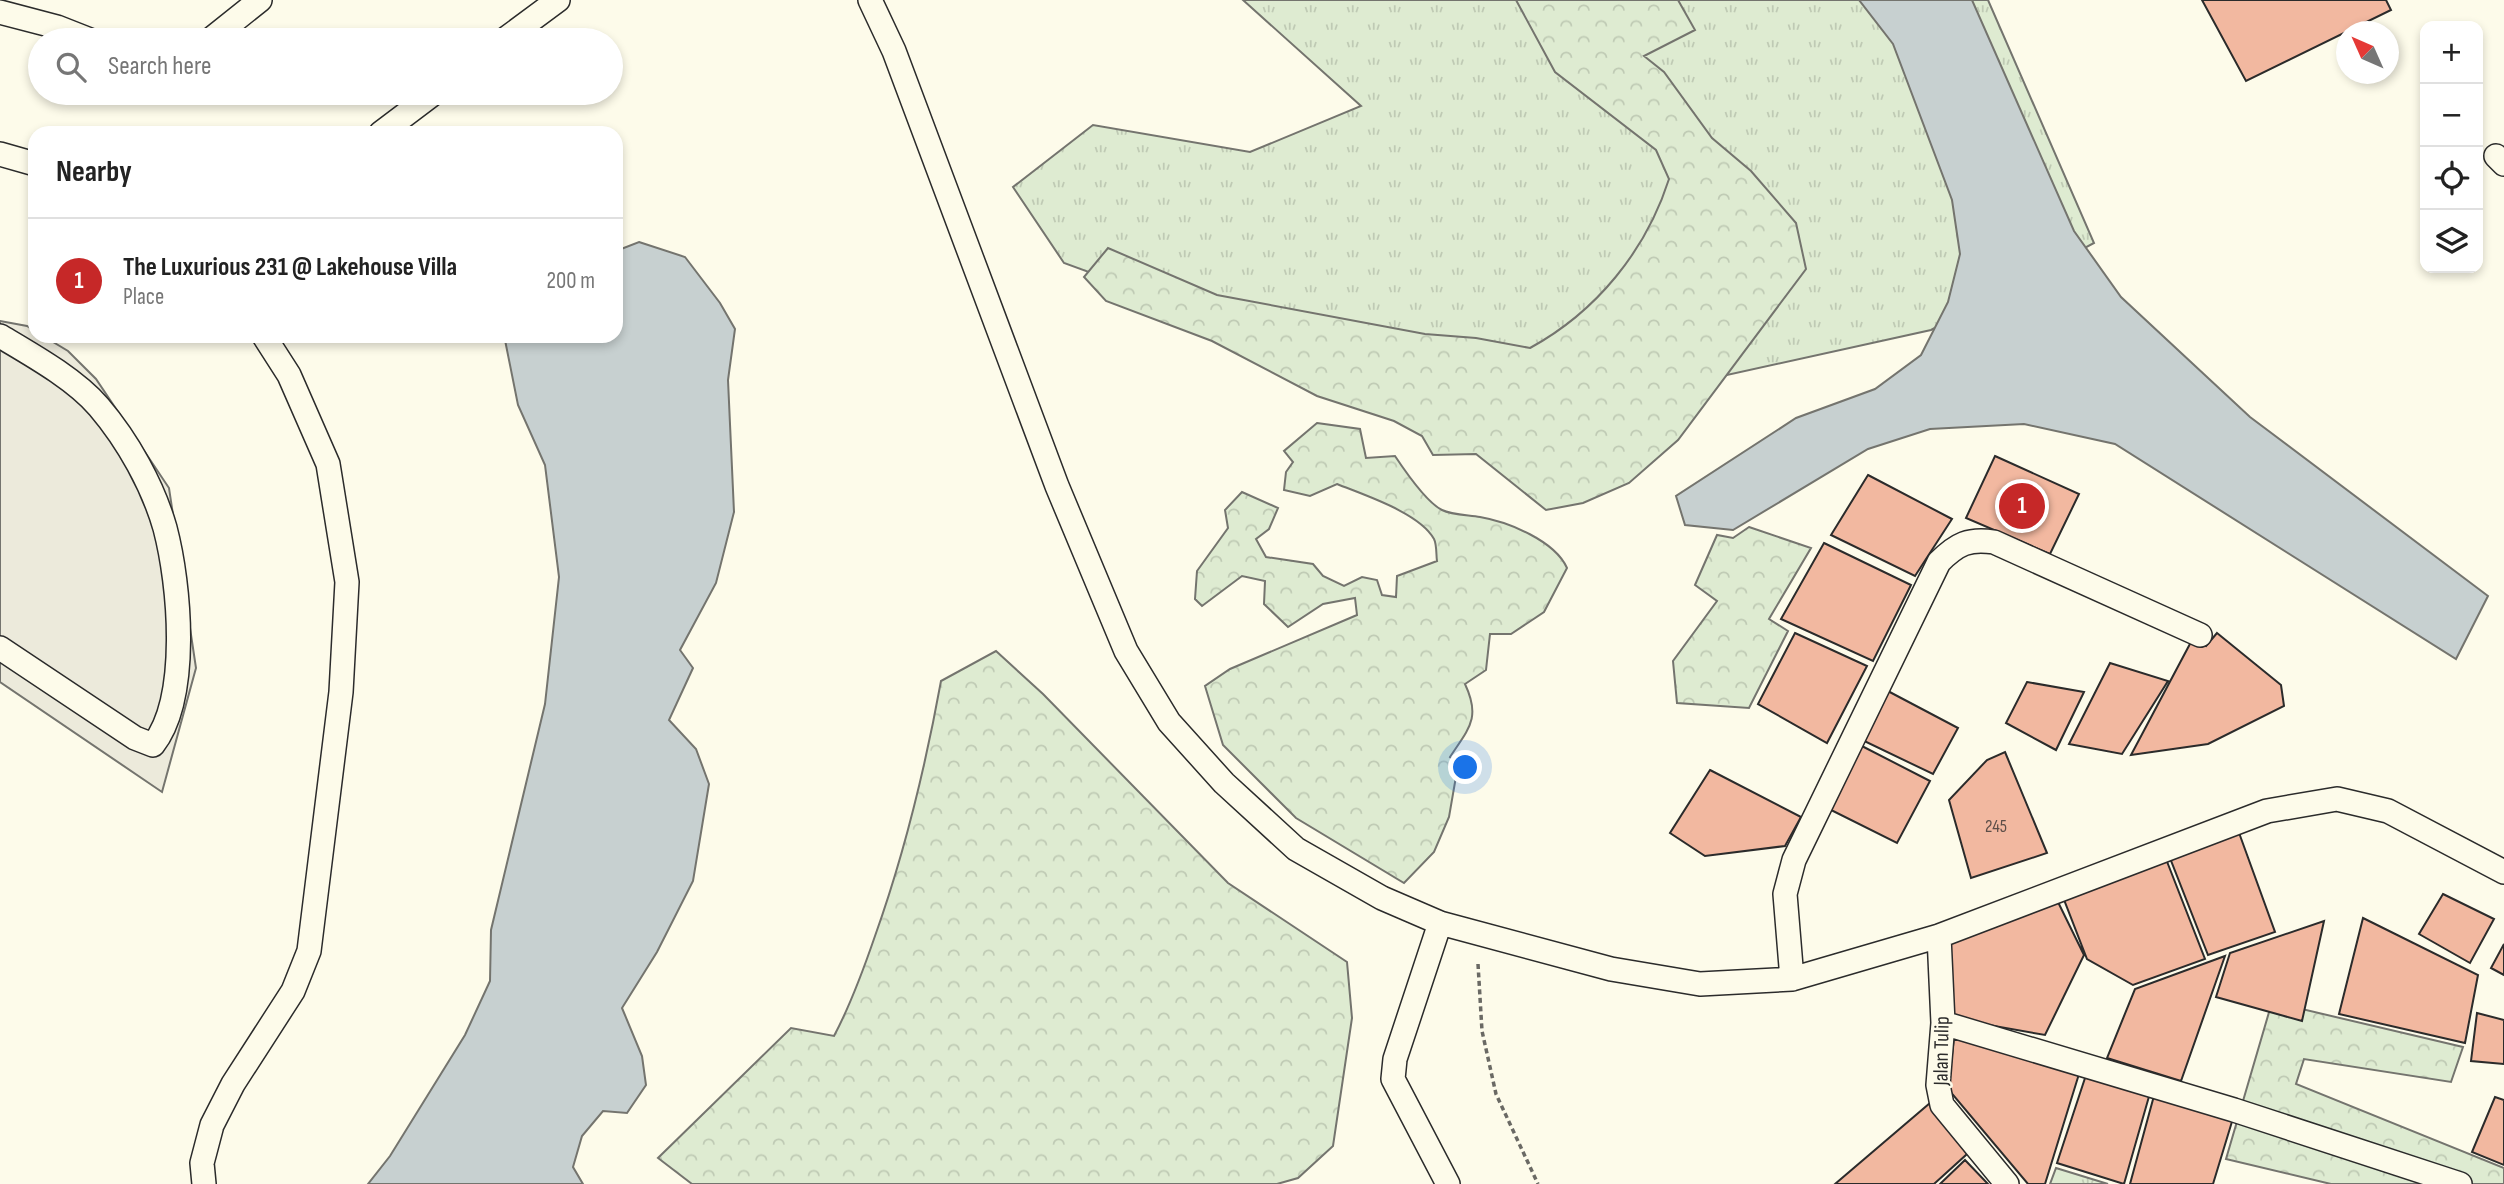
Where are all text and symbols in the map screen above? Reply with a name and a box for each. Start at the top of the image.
north arrow [2336,21,2399,84]
map controls [2420,21,2483,273]
button: + [2420,21,2483,84]
search box [28,28,623,105]
icon: search [52,48,90,86]
text: Search here [108,51,211,82]
button: − [2420,84,2483,147]
button: locate [2420,147,2483,210]
text: Nearby [56,154,132,190]
button: layers [2420,210,2483,273]
text: The Luxurious 231 @ Lakehouse Villa [123,252,457,283]
text: 1 [74,267,84,295]
text: 200 m [547,267,595,295]
text: Place [123,283,164,311]
pin: 1 [1999,480,2045,532]
your location [1448,750,1482,784]
house number: 245 [1985,816,2007,837]
street label: Jalan Tulip [1928,1016,1955,1087]

